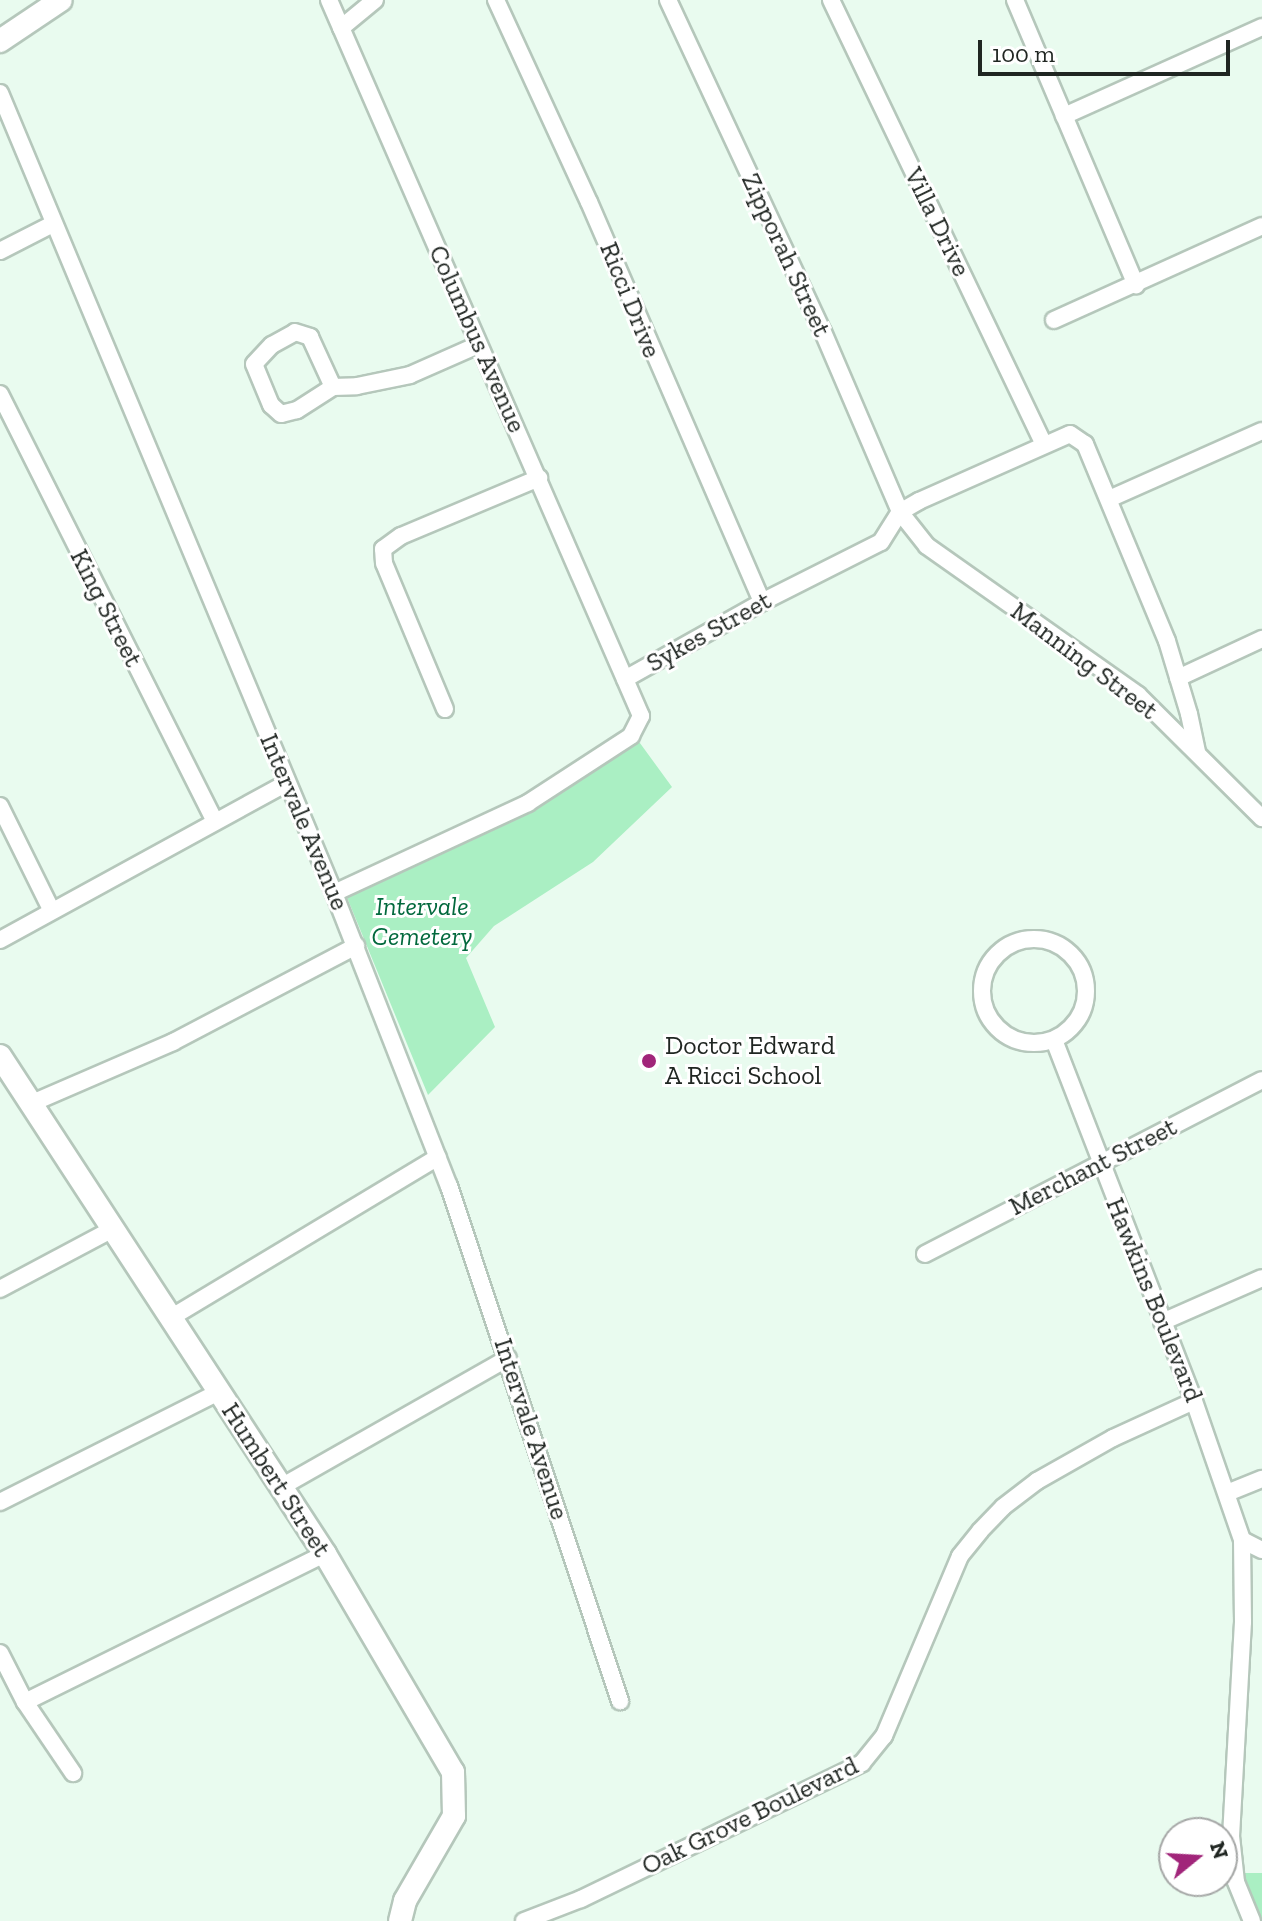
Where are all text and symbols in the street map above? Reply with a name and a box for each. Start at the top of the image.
scale bar [982,24,1234,74]
text: 100 m [992,39,1055,68]
street label: Villa Drive [897,163,977,281]
street label: Zipporah Street [735,168,837,342]
street label: Ricci Drive [593,238,667,362]
street label: Columbus Avenue [422,240,532,438]
street label: King Street [63,544,149,672]
street label: Sykes Street [641,585,777,679]
street label: Manning Street [1004,596,1164,726]
street label: Intervale Avenue [253,729,355,915]
park label: Intervale Cemetery [372,891,472,952]
place label: Doctor Edward A Ricci School [665,1030,836,1092]
marker: Doctor Edward A Ricci School [640,1052,658,1070]
street label: Merchant Street [1004,1111,1182,1223]
street label: Hawkins Boulevard [1099,1193,1209,1407]
street label: Intervale Avenue [487,1334,575,1524]
street label: Humbert Street [215,1397,337,1563]
street label: Oak Grove Boulevard [637,1750,863,1882]
north arrow [1158,1817,1238,1897]
text: N [1204,1838,1235,1862]

